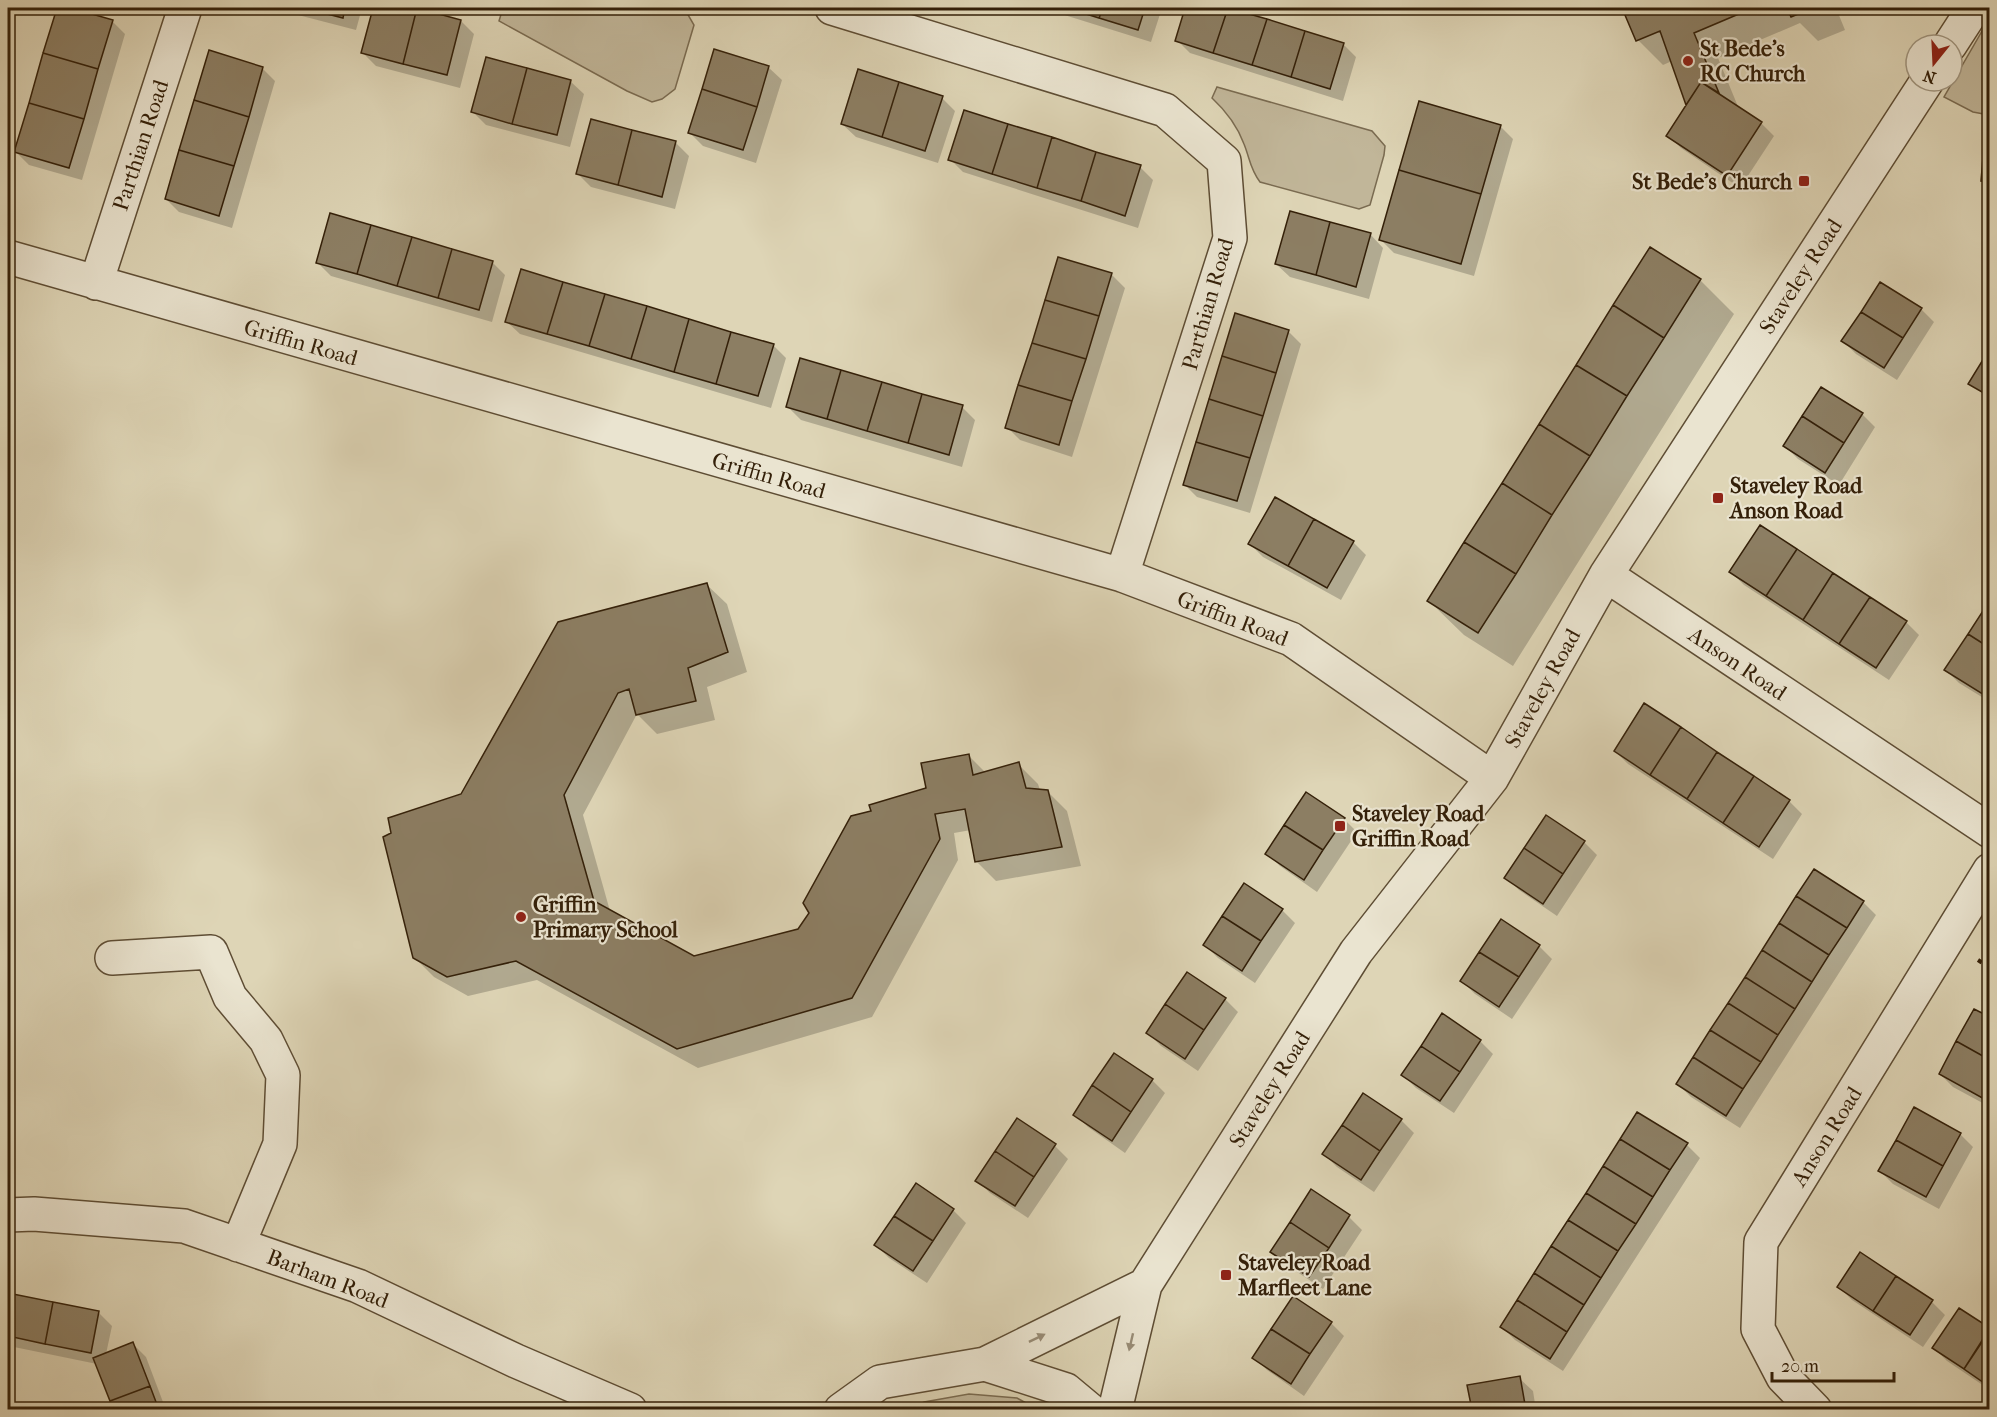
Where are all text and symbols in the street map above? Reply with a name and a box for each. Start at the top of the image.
north arrow [1904,33,1964,93]
place label: St Bede's RC Church [1700,36,1806,87]
marker: St Bede's RC Church [1681,54,1695,68]
text: N [1920,66,1938,88]
street label: Parthian Road [108,76,175,214]
place label: St Bede's Church [1632,169,1793,195]
marker: St Bede's Church [1797,174,1811,188]
street label: Staveley Road [1754,213,1848,339]
street label: Parthian Road [1177,234,1239,373]
street label: Griffin Road [241,314,362,372]
street label: Griffin Road [709,447,830,505]
place label: Staveley Road Anson Road [1728,473,1863,524]
marker: Staveley Road Anson Road [1711,491,1725,505]
street label: Griffin Road [1173,586,1293,652]
street label: Anson Road [1683,621,1792,707]
street label: Staveley Road [1499,623,1587,753]
place label: Staveley Road Griffin Road [1352,801,1485,852]
marker: Staveley Road Griffin Road [1333,819,1347,833]
place label: Griffin Primary School [533,892,679,943]
marker: Griffin Primary School [514,910,528,924]
street label: Staveley Road [1224,1026,1316,1152]
street label: Anson Road [1785,1081,1868,1192]
street label: Barham Road [263,1244,393,1314]
place label: Staveley Road Marfleet Lane [1237,1250,1372,1301]
marker: Staveley Road Marfleet Lane [1219,1268,1233,1282]
one-way arrow [1126,1332,1136,1351]
one-way arrow [1029,1333,1046,1343]
scale bar [1772,1345,1894,1383]
text: 20 m [1781,1356,1819,1377]

